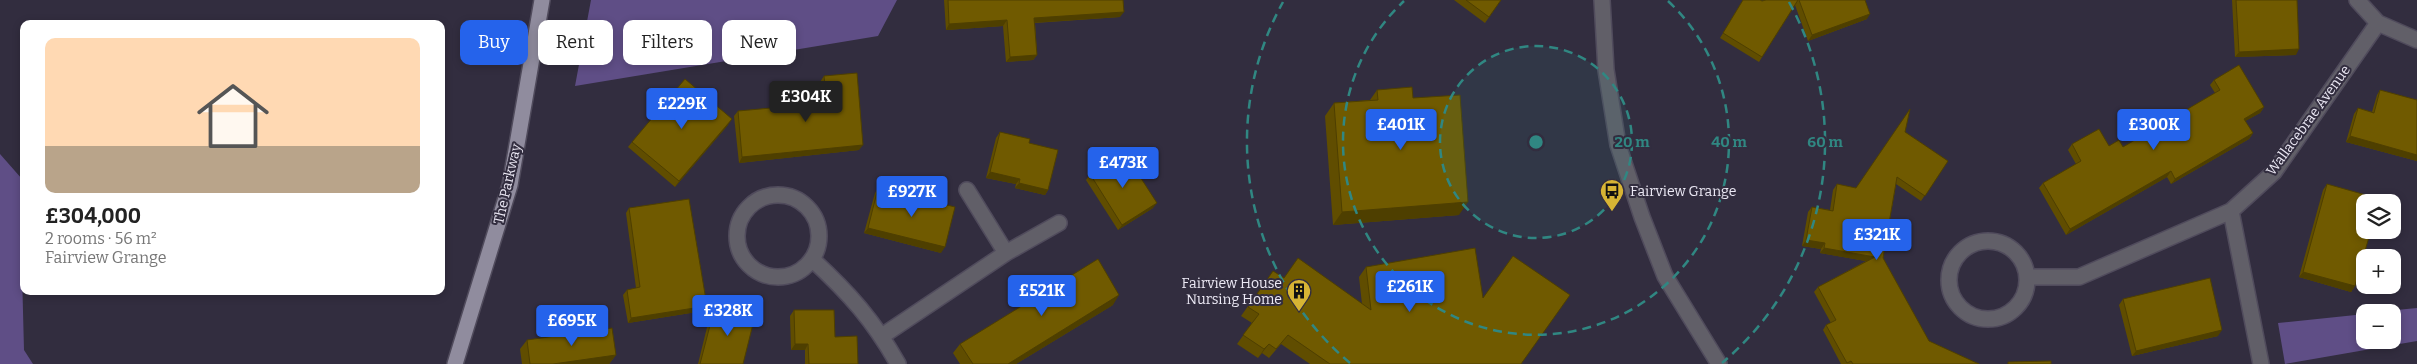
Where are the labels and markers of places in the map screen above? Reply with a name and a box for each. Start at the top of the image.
pin: £304K [771,80,841,123]
pin: £229K [647,88,717,130]
pin: £401K [1366,108,1436,151]
pin: £300K [2119,108,2189,151]
centre of rings [1527,133,1545,151]
pin: £473K [1088,146,1158,189]
pin: £927K [877,176,947,218]
bus stop icon: Fairview Grange [1599,178,1625,212]
place label: Fairview Grange [1630,183,1736,200]
pin: £321K [1842,218,1912,261]
pin: £261K [1375,270,1445,313]
pin: £521K [1007,274,1077,317]
place label: Fairview House Nursing Home [1182,275,1282,308]
building icon: Fairview House Nursing Home [1286,278,1312,312]
pin: £328K [693,294,763,337]
pin: £695K [537,304,607,347]

